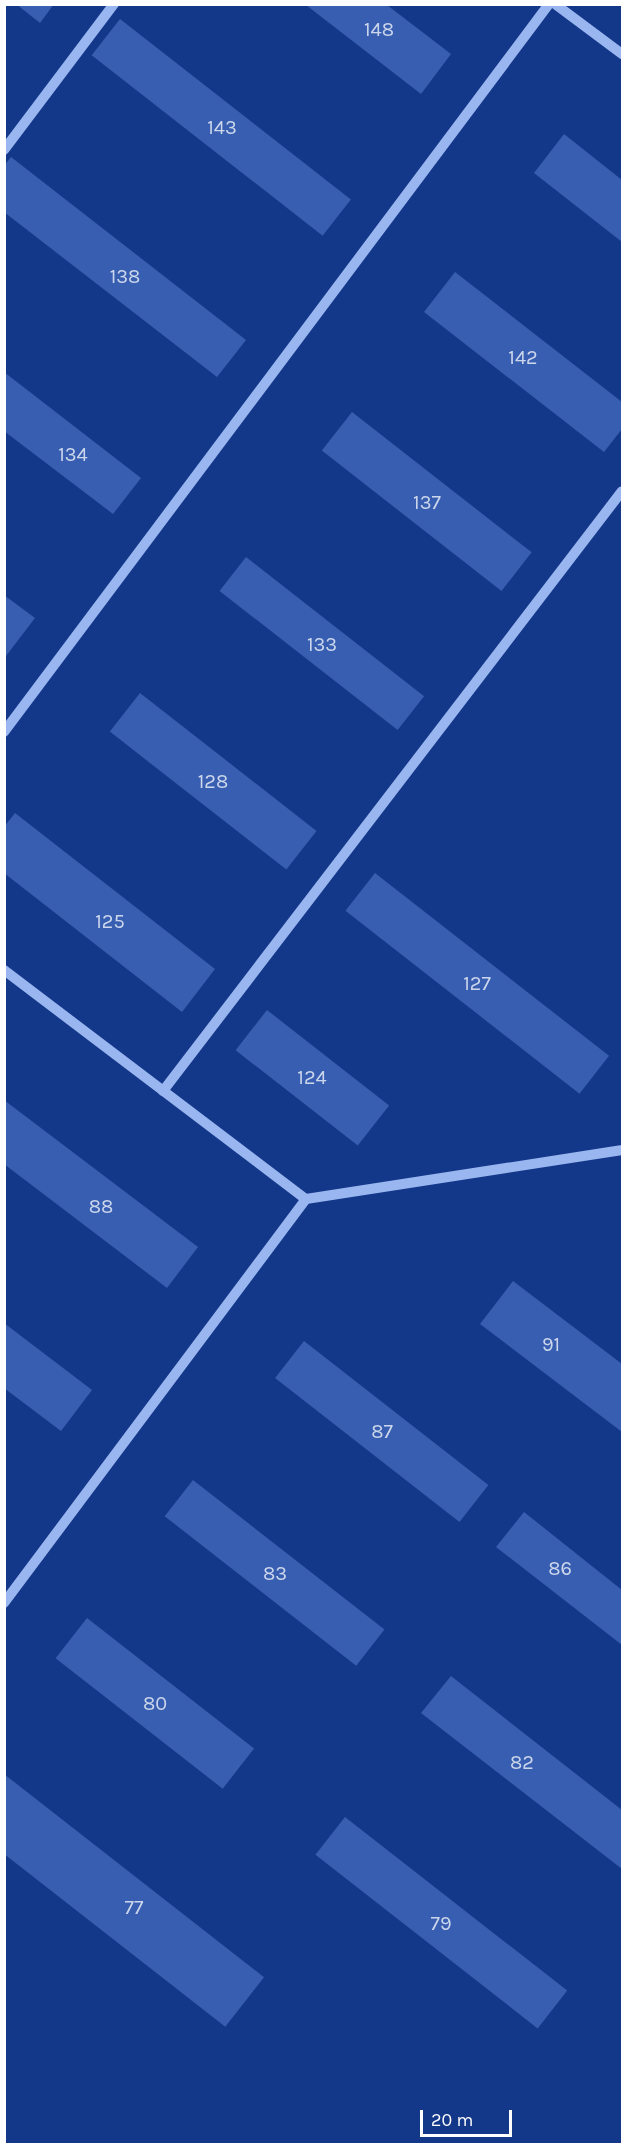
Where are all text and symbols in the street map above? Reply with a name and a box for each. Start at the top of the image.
house number: 148 [364,17,394,41]
house number: 143 [207,115,237,139]
house number: 138 [110,264,140,288]
house number: 142 [508,345,538,369]
house number: 134 [58,442,88,466]
house number: 137 [413,490,441,514]
house number: 133 [307,632,337,656]
house number: 128 [198,769,228,793]
house number: 125 [95,909,125,933]
house number: 127 [463,971,491,995]
house number: 124 [297,1065,327,1089]
house number: 88 [89,1194,113,1218]
house number: 91 [542,1332,560,1356]
house number: 87 [371,1419,393,1443]
house number: 86 [548,1556,572,1580]
house number: 83 [263,1561,287,1585]
house number: 80 [143,1691,167,1715]
house number: 82 [510,1750,534,1774]
house number: 77 [125,1895,143,1919]
house number: 79 [431,1911,451,1935]
scale bar [423,2098,514,2136]
text: 20 m [431,2109,473,2131]

